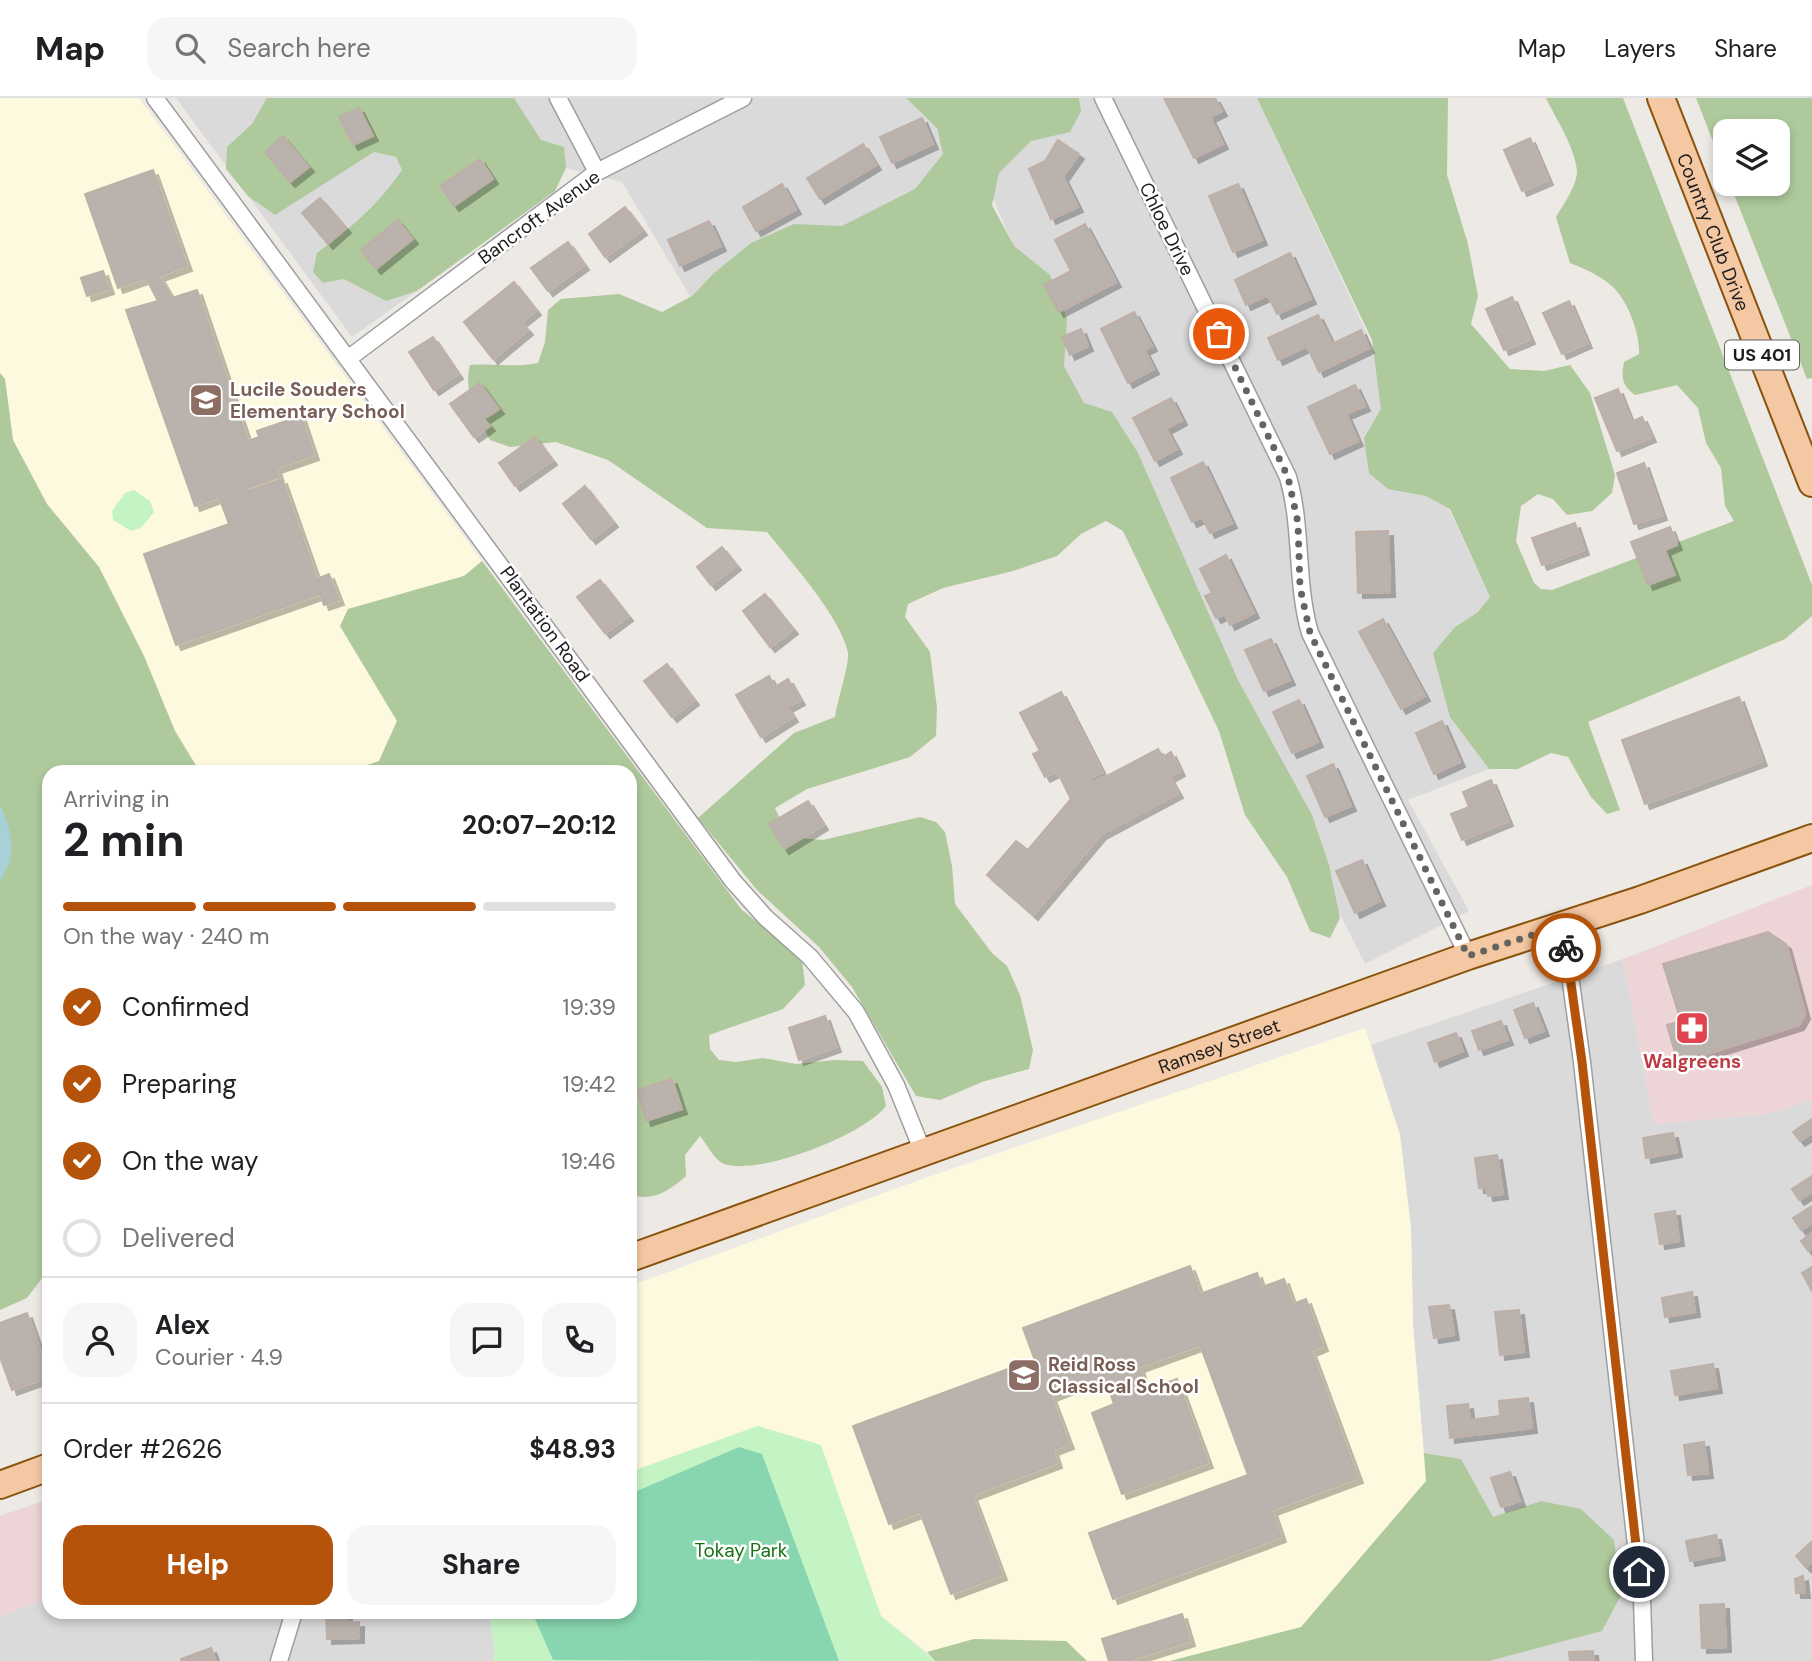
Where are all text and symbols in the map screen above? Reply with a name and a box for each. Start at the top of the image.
search box [147,17,637,80]
text: Map [35,27,105,70]
icon: search [171,29,209,67]
text: Search here [227,31,371,65]
text: Map [1518,33,1566,64]
text: Layers [1604,33,1676,64]
text: Share [1714,33,1777,64]
map controls [1713,119,1790,196]
button: layers [1713,119,1790,196]
street label: Country Club Drive [1671,149,1756,315]
street label: Bancroft Avenue [473,164,605,270]
street label: Chloe Drive [1134,178,1200,280]
pin [1189,304,1249,364]
icon: bag [1200,315,1238,353]
road number: US 401 [1725,341,1799,370]
place label: Lucile Souders Elementary School [230,377,405,424]
school or university icon: Lucile Souders Elementary School [187,381,225,419]
street label: Plantation Road [494,561,596,687]
text: Arriving in [63,784,169,814]
text: 20:07–20:12 [462,808,616,842]
text: 2 min [63,810,185,870]
courier [1531,913,1601,983]
text: On the way · 240 m [63,921,270,951]
icon: bike [1547,929,1585,967]
icon: check [63,988,101,1026]
text: Confirmed [122,990,249,1024]
text: 19:39 [562,992,616,1022]
pharmacy icon: Walgreens [1673,1009,1711,1047]
street label: Ramsey Street [1155,1012,1283,1079]
place label: Walgreens [1643,1049,1741,1074]
icon: check [63,1065,101,1103]
text: Preparing [122,1067,237,1101]
text: 19:42 [563,1069,616,1099]
icon: check [63,1142,101,1180]
text: On the way [122,1144,258,1178]
text: 19:46 [561,1146,616,1176]
text: Delivered [122,1221,235,1255]
button: person [63,1303,137,1377]
button: chat [450,1303,524,1377]
button: phone [542,1303,616,1377]
text: Alex [155,1308,210,1342]
text: Courier · 4.9 [155,1342,283,1372]
place label: Reid Ross Classical School [1048,1352,1199,1399]
school or university icon: Reid Ross Classical School [1005,1356,1043,1394]
text: Order #2626 [63,1432,223,1466]
text: $48.93 [529,1432,616,1466]
button: Help [63,1525,333,1605]
button: Share [347,1525,616,1605]
park label: Tokay Park [695,1538,788,1563]
pin [1609,1542,1669,1602]
icon: home [1620,1553,1658,1591]

